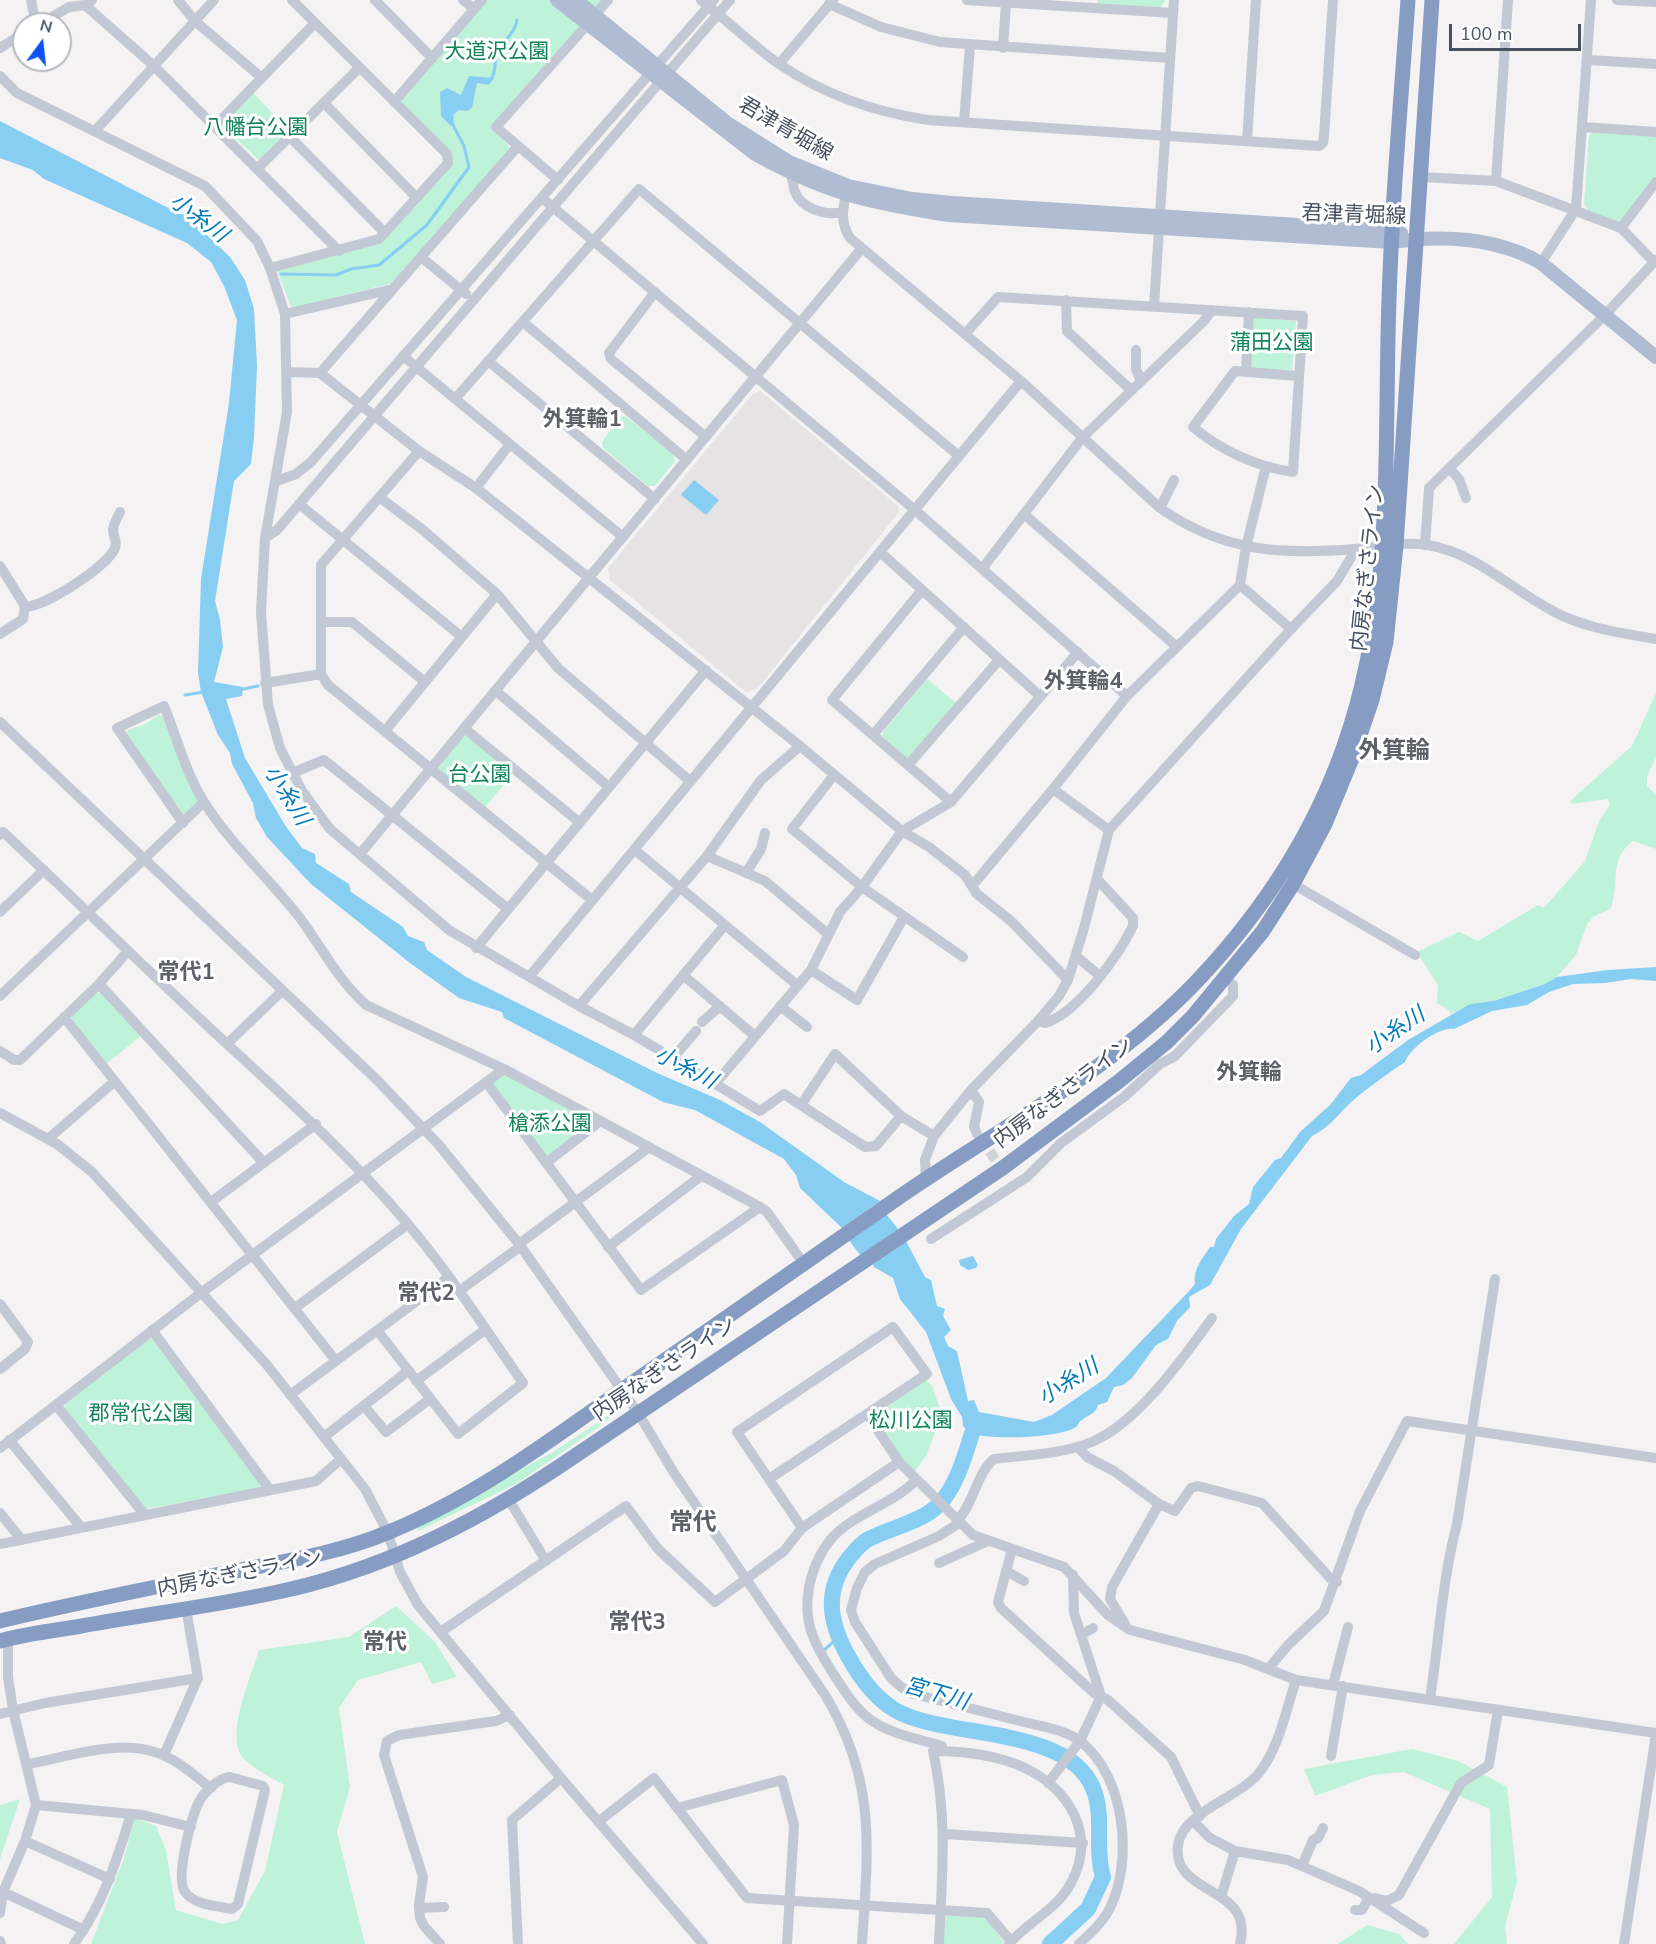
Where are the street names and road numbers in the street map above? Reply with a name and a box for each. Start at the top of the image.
street label: 君津青堀線 [733,93,837,167]
street label: 君津青堀線 [1301,202,1407,230]
street label: 内房なぎさライン [1348,483,1390,653]
street label: 内房なぎさライン [989,1033,1139,1155]
street label: 内房なぎさライン [588,1313,742,1427]
street label: 内房なぎさライン [155,1547,325,1603]

